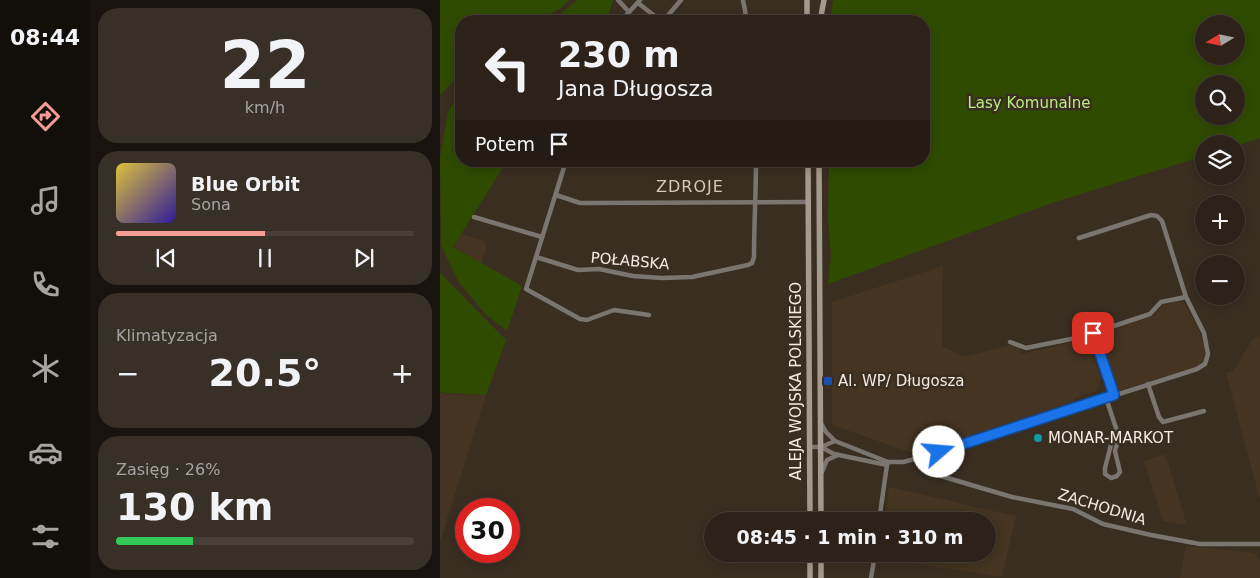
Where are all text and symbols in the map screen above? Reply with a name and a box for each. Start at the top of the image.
north arrow [1195,15,1245,65]
map controls [1195,15,1245,305]
text: 08:44 [10,25,80,50]
text: 22 [220,28,310,103]
icon: left [475,35,540,100]
text: 230 m [558,35,680,75]
button: search [1195,75,1245,125]
text: Jana Długosza [558,76,713,101]
park label: Lasy Komunalne [968,94,1091,112]
text: km/h [245,98,285,117]
icon: directions [28,99,63,134]
icon: arrive [545,130,573,158]
text: Potem [475,133,535,155]
button: layers [1195,135,1245,185]
text: Blue Orbit [191,173,300,195]
district label: ZDROJE [656,177,724,196]
icon: music [28,183,63,218]
text: Sona [191,195,231,214]
button: + [1195,195,1245,245]
icon: previous [152,244,180,272]
icon: pause [251,244,279,272]
icon: next [350,244,378,272]
street label: POŁABSKA [590,249,671,273]
button: − [1195,255,1245,305]
icon: phone [28,267,63,302]
street label: ALEJA WOJSKA POLSKIEGO [787,282,805,480]
pin [1072,312,1114,354]
icon: arrive [1079,319,1107,347]
text: Klimatyzacja [116,326,218,345]
icon: climate [28,351,63,386]
text: 20.5° [209,351,321,395]
text: − [116,357,139,390]
text: + [391,357,414,390]
place label: Al. WP/ Długosza [838,372,965,390]
marker: Al. WP/ Długosza [822,375,834,387]
position arrow [912,425,964,477]
place label: MONAR-MARKOT [1048,429,1174,447]
marker: MONAR-MARKOT [1032,432,1044,444]
icon: car [28,435,63,470]
text: Zasięg · 26% [116,460,220,479]
text: 130 km [116,485,273,529]
street label: ZACHODNIA [1056,485,1149,529]
speed limit sign: 30 [455,498,520,563]
icon: filters [28,519,63,554]
text: 08:45 · 1 min · 310 m [736,526,964,548]

